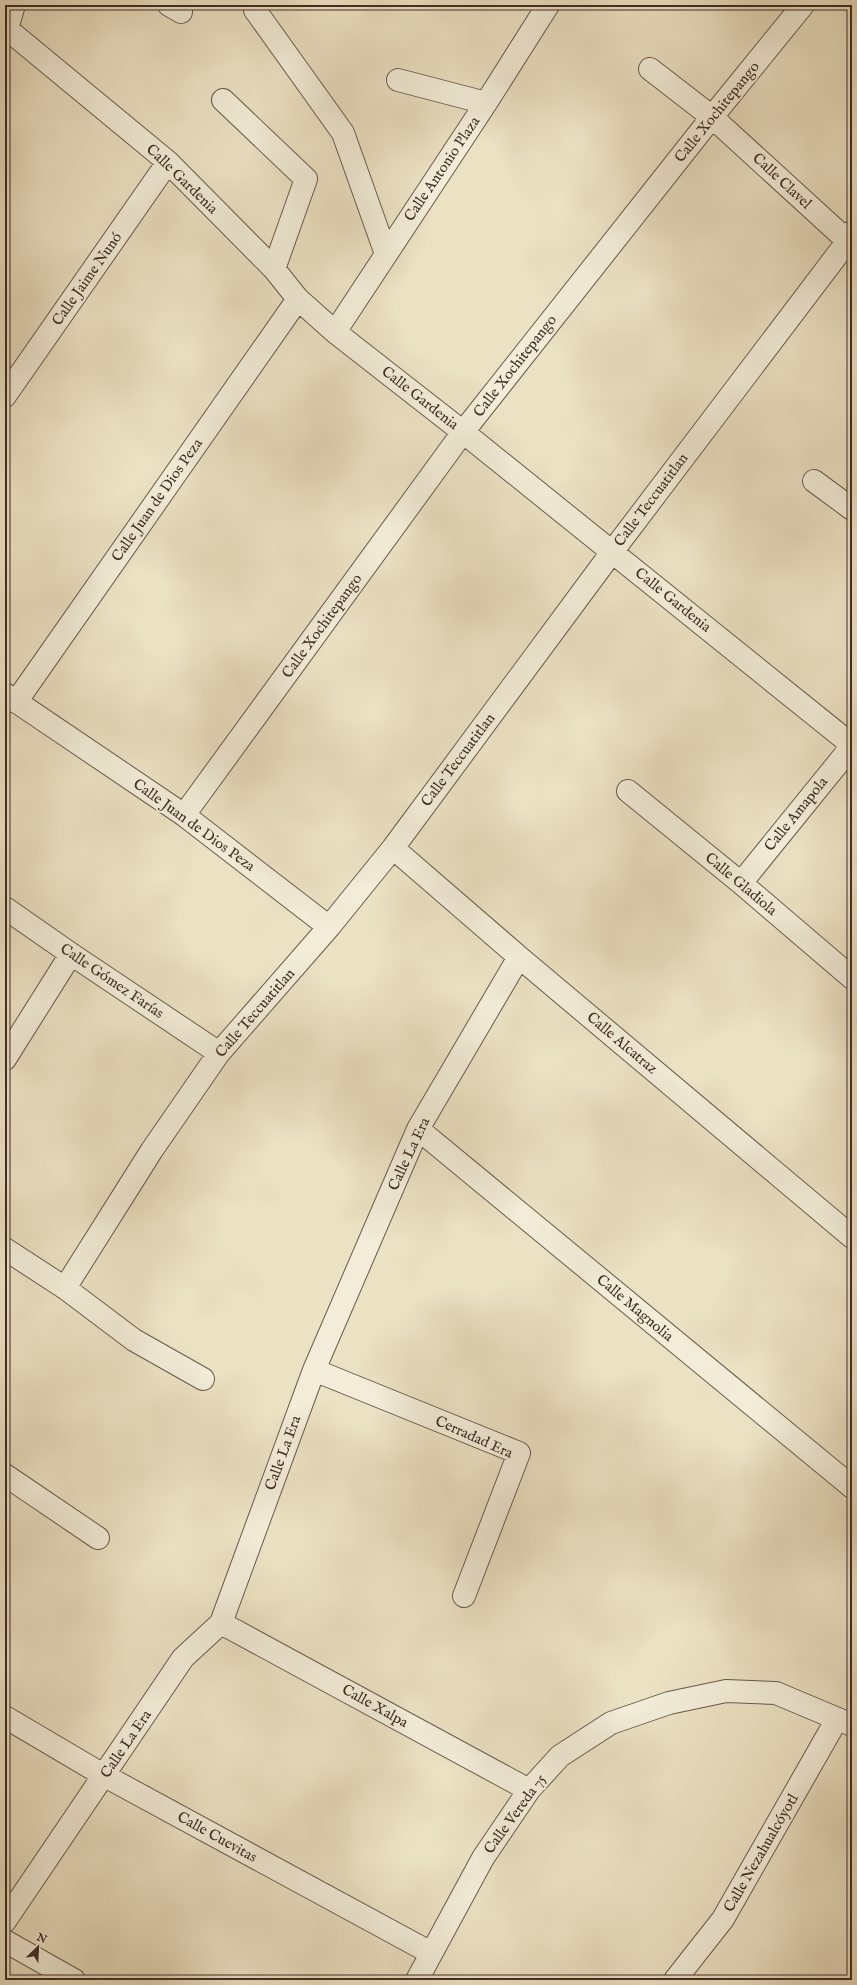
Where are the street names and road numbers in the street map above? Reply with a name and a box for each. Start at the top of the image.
street label: Calle Xochitepango [670,58,764,166]
street label: Calle Antonio Plaza [400,112,484,225]
street label: Calle Gardenia [142,140,222,218]
street label: Calle Clavel [748,149,816,214]
street label: Calle Jaime Nunó [48,229,126,329]
street label: Calle Xochitepango [469,311,561,421]
street label: Calle Gardenia [378,362,463,434]
street label: Calle Juan de Dios Peza [107,434,207,565]
street label: Calle Teccuatitlan [610,450,692,550]
street label: Calle Gardenia [631,563,715,637]
street label: Calle Xochitepango [278,570,366,682]
street label: Calle Teccuatitlan [417,710,499,810]
street label: Calle Amapola [760,772,832,855]
street label: Calle Juan de Dios Peza [129,774,259,876]
street label: Calle Gladiola [701,848,781,920]
street label: Calle Gómez Farías [56,939,168,1023]
street label: Calle Teccuatitlan [211,964,299,1062]
street label: Calle Alcatraz [583,1008,661,1078]
street label: Calle La Era [384,1114,434,1194]
street label: Calle Magnolia [593,1270,678,1346]
street label: Cerradad Era [432,1411,516,1463]
street label: Calle La Era [261,1412,305,1493]
street label: Calle Xalpa [339,1680,412,1732]
street label: Calle La Era [96,1706,156,1782]
street label: Calle Vereda 75 [480,1770,551,1858]
street label: Calle Nezahualcóyotl [719,1790,803,1916]
street label: Calle Cuevitas [174,1807,260,1867]

